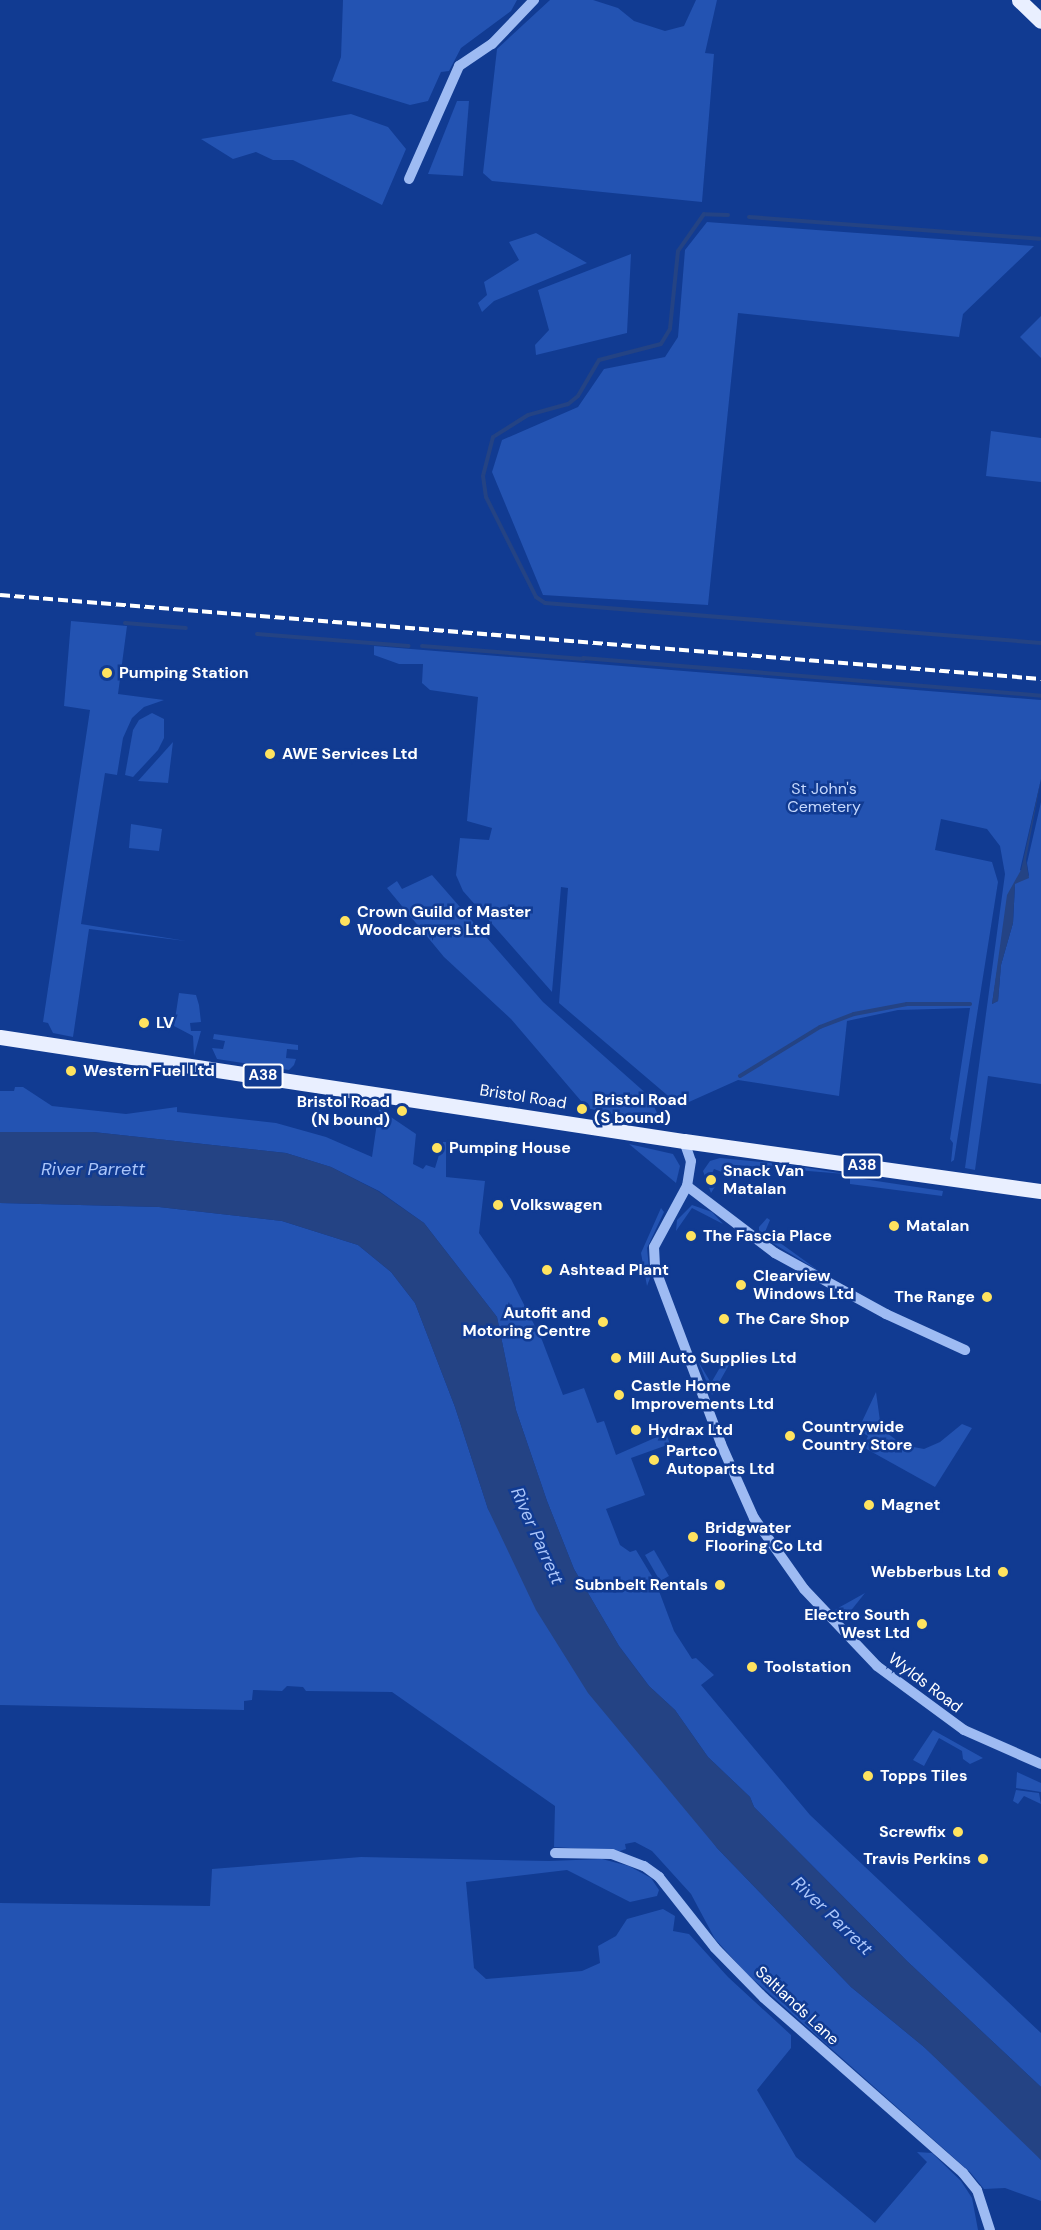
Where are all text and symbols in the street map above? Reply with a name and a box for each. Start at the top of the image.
place label: Pumping Station [119,663,249,683]
marker: Pumping Station [100,666,114,680]
place label: AWE Services Ltd [282,744,418,764]
marker: AWE Services Ltd [263,747,277,761]
park label: St John's Cemetery [787,779,861,817]
place label: Crown Guild of Master Woodcarvers Ltd [357,902,531,940]
marker: Crown Guild of Master Woodcarvers Ltd [338,914,352,928]
place label: LV [156,1013,174,1033]
marker: LV [137,1016,151,1030]
place label: Western Fuel Ltd [83,1061,215,1081]
marker: Western Fuel Ltd [64,1064,78,1078]
road number: A38 [242,1064,284,1088]
street label: Bristol Road [478,1081,568,1113]
place label: Bristol Road (S bound) [594,1090,687,1128]
place label: Bristol Road (N bound) [297,1092,390,1130]
marker: Bristol Road (S bound) [575,1102,589,1116]
marker: Bristol Road (N bound) [395,1104,409,1118]
place label: Pumping House [449,1138,571,1158]
marker: Pumping House [430,1141,444,1155]
road number: A38 [841,1154,883,1178]
water label: River Parrett [41,1158,145,1180]
place label: Snack Van Matalan [723,1161,804,1199]
marker: Snack Van Matalan [704,1173,718,1187]
place label: Volkswagen [510,1195,602,1215]
marker: Volkswagen [491,1198,505,1212]
place label: Matalan [906,1216,969,1236]
marker: Matalan [887,1219,901,1233]
place label: The Fascia Place [703,1226,832,1246]
marker: The Fascia Place [684,1229,698,1243]
place label: Ashtead Plant [559,1260,669,1280]
marker: Ashtead Plant [540,1263,554,1277]
place label: Clearview Windows Ltd [753,1266,854,1304]
marker: Clearview Windows Ltd [734,1278,748,1292]
place label: The Range [894,1287,975,1307]
marker: The Range [980,1290,994,1304]
place label: Autofit and Motoring Centre [463,1303,591,1341]
place label: The Care Shop [736,1309,850,1329]
marker: The Care Shop [717,1312,731,1326]
marker: Autofit and Motoring Centre [596,1315,610,1329]
place label: Mill Auto Supplies Ltd [628,1348,797,1368]
marker: Mill Auto Supplies Ltd [609,1351,623,1365]
place label: Castle Home Improvements Ltd [631,1376,774,1414]
marker: Castle Home Improvements Ltd [612,1388,626,1402]
place label: Countrywide Country Store [802,1417,912,1455]
place label: Hydrax Ltd [648,1420,733,1440]
marker: Hydrax Ltd [629,1423,643,1437]
marker: Countrywide Country Store [783,1429,797,1443]
place label: Partco Autoparts Ltd [666,1441,774,1479]
marker: Partco Autoparts Ltd [647,1453,661,1467]
water label: River Parrett [506,1484,568,1588]
place label: Magnet [881,1495,940,1515]
marker: Magnet [862,1498,876,1512]
place label: Bridgwater Flooring Co Ltd [705,1518,822,1556]
marker: Bridgwater Flooring Co Ltd [686,1530,700,1544]
place label: Webberbus Ltd [871,1562,991,1582]
marker: Webberbus Ltd [996,1565,1010,1579]
place label: Subnbelt Rentals [575,1575,708,1595]
marker: Subnbelt Rentals [713,1578,727,1592]
place label: Electro South West Ltd [804,1605,910,1643]
marker: Electro South West Ltd [915,1617,929,1631]
street label: Wylds Road [884,1649,966,1717]
place label: Toolstation [764,1657,851,1677]
marker: Toolstation [745,1660,759,1674]
place label: Topps Tiles [880,1766,967,1786]
marker: Topps Tiles [861,1769,875,1783]
place label: Screwfix [879,1822,946,1842]
marker: Screwfix [951,1825,965,1839]
place label: Travis Perkins [863,1849,971,1869]
marker: Travis Perkins [976,1852,990,1866]
water label: River Parrett [787,1872,877,1960]
street label: Saltlands Lane [751,1962,843,2050]

